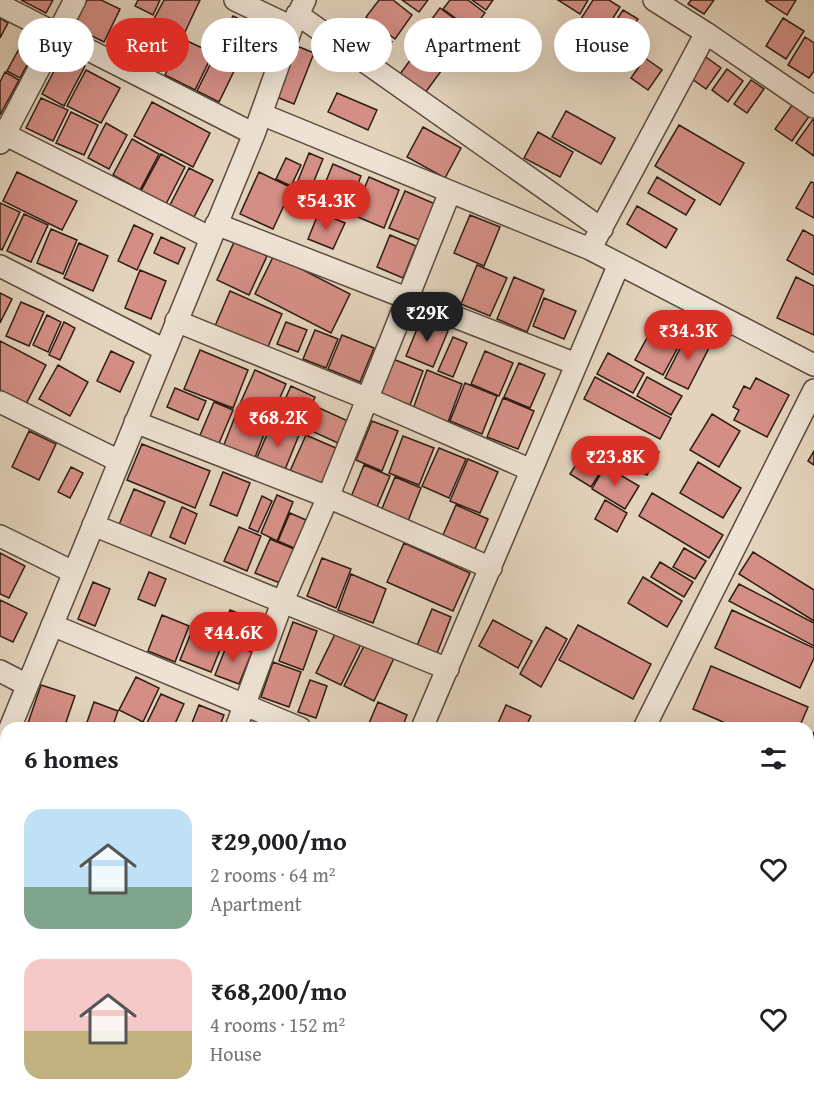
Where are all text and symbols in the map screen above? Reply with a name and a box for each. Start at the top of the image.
chip: Buy [18,18,94,72]
chip: Rent [106,18,189,72]
chip: Filters [201,18,299,72]
chip: New [311,18,392,72]
chip: Apartment [404,18,542,72]
chip: House [554,18,650,72]
pin: ₹54.3K [277,180,375,231]
text: ₹54.3K [296,185,356,214]
pin: ₹29K [391,292,463,343]
text: ₹29K [405,297,449,326]
pin: ₹34.3K [639,310,737,361]
text: ₹34.3K [658,315,718,344]
pin: ₹68.2K [229,397,327,448]
text: ₹68.2K [248,402,308,431]
pin: ₹23.8K [566,436,664,487]
text: ₹23.8K [585,441,645,470]
pin: ₹44.6K [184,612,282,663]
text: ₹44.6K [203,617,263,646]
text: 6 homes [24,739,119,778]
icon: filters [757,742,790,775]
text: ₹29,000/mo [210,821,347,860]
icon: home [72,833,144,905]
icon: heart [757,853,790,886]
text: 2 rooms · 64 m² [210,860,336,889]
text: Apartment [210,889,302,918]
text: ₹68,200/mo [210,971,347,1010]
icon: home [72,983,144,1055]
icon: heart [757,1003,790,1036]
text: 4 rooms · 152 m² [210,1010,345,1039]
text: House [210,1039,262,1068]

